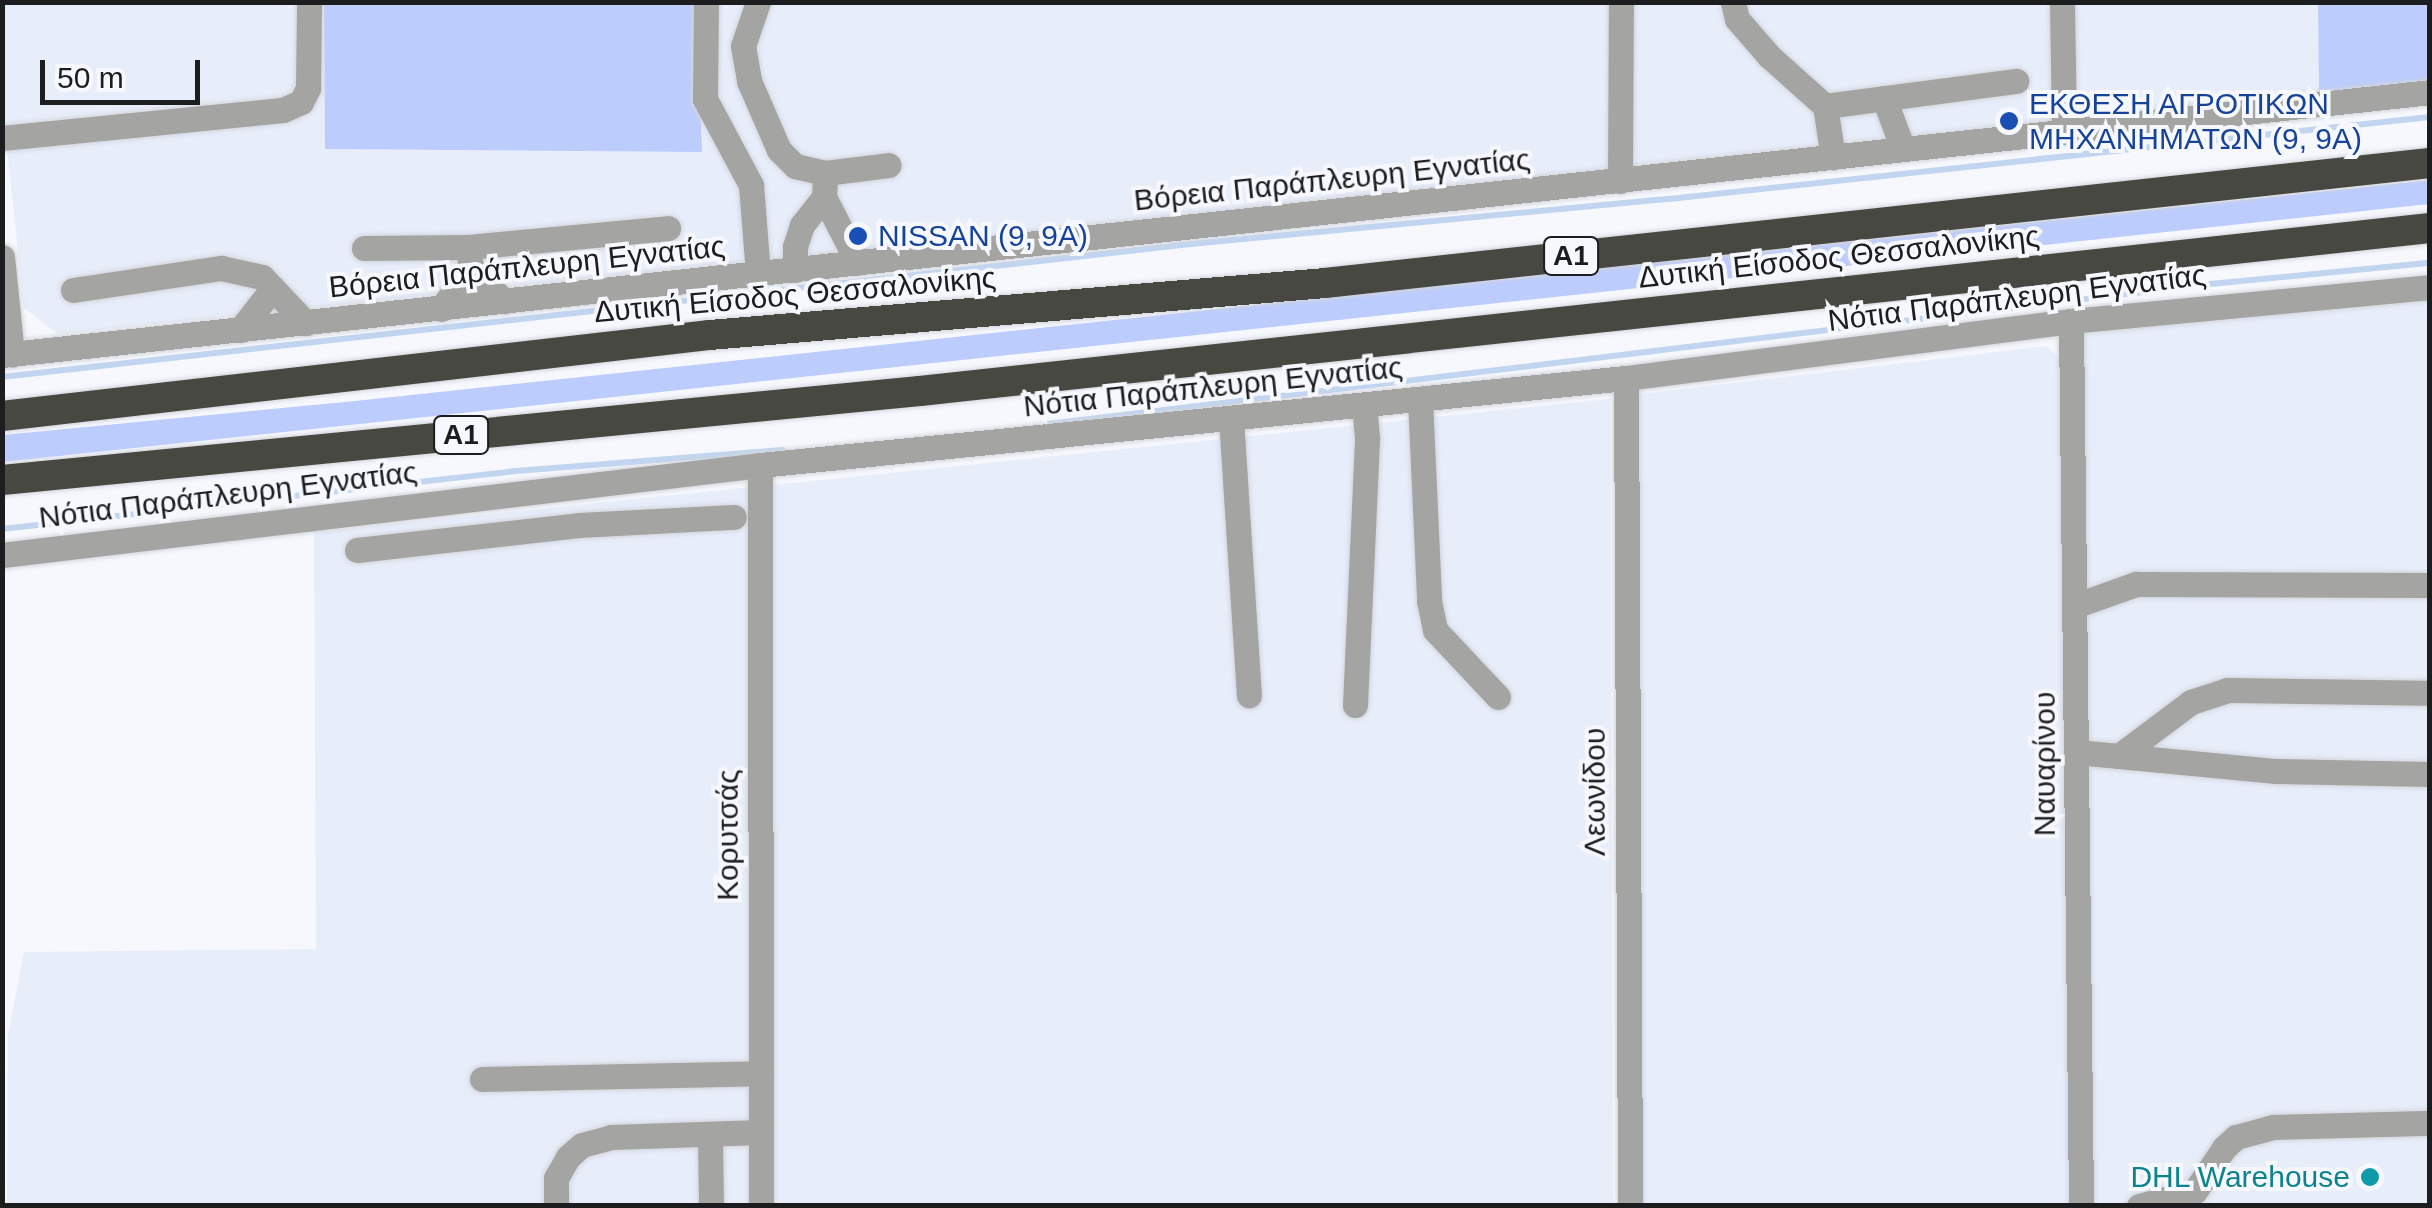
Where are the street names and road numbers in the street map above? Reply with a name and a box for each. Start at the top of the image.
street label: Βόρεια Παράπλευρη Εγνατίας [1132,141,1532,219]
street label: Δυτική Είσοδος Θεσσαλονίκης [1637,218,2041,296]
street label: Βόρεια Παράπλευρη Εγνατίας [327,228,727,306]
road number: Α1 [1541,233,1601,279]
street label: Νότια Παράπλευρη Εγνατίας [1826,257,2208,339]
street label: Δυτική Είσοδος Θεσσαλονίκης [593,259,997,331]
street label: Νότια Παράπλευρη Εγνατίας [1022,349,1404,425]
road number: Α1 [431,412,491,458]
street label: Νότια Παράπλευρη Εγνατίας [37,454,419,536]
street label: Ναυαρίνου [2027,692,2063,836]
street label: Λεωνίδου [1577,728,1613,856]
street label: Κορυτσάς [710,769,746,901]

